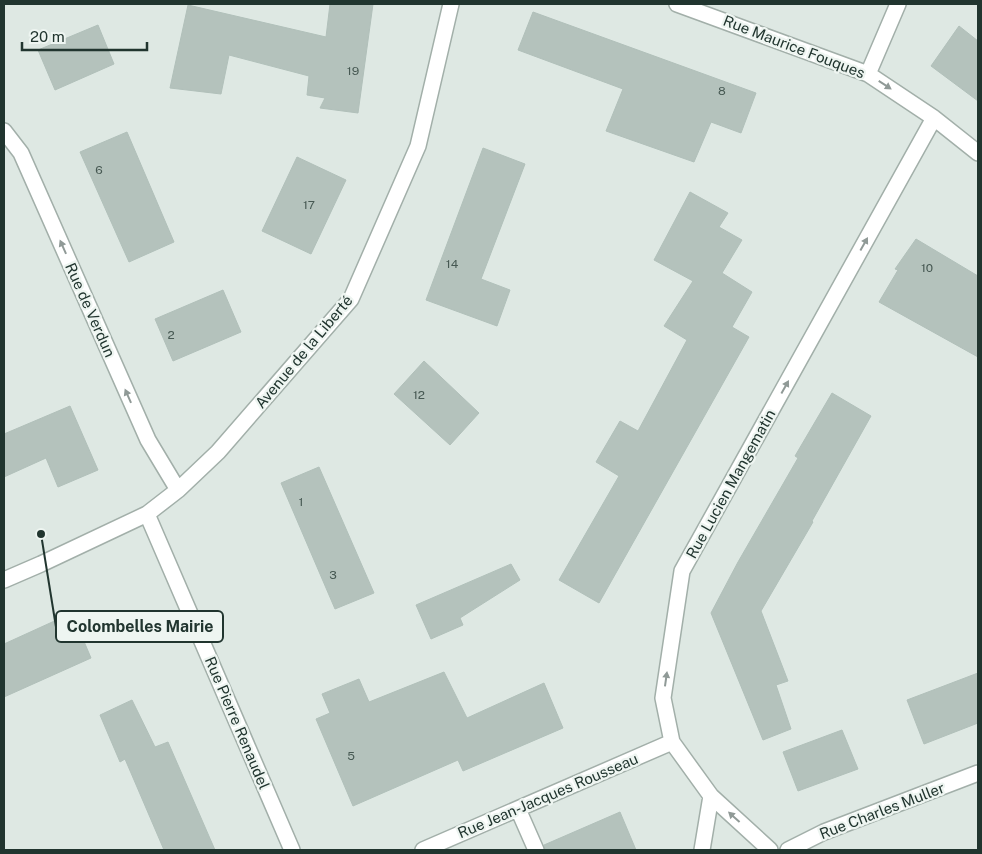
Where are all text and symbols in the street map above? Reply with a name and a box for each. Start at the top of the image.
street label: Rue Maurice Fouques [721,12,867,81]
scale bar [22,20,148,52]
text: 20 m [30,28,65,45]
house number: 19 [347,64,359,78]
one-way arrow [878,80,892,90]
house number: 8 [718,84,726,98]
house number: 6 [95,163,103,177]
house number: 17 [303,198,315,212]
one-way arrow [860,237,868,252]
one-way arrow [58,240,66,254]
house number: 14 [446,257,459,271]
street label: Rue de Verdun [62,260,119,360]
house number: 10 [921,261,933,275]
street label: Avenue de la Liberté [251,292,356,412]
house number: 2 [167,328,175,342]
one-way arrow [781,379,789,394]
house number: 12 [413,388,425,402]
one-way arrow [124,389,132,403]
street label: Rue Lucien Mangematin [682,406,779,561]
house number: 1 [299,495,303,509]
house number: 3 [329,568,337,582]
callout: Colombelles Mairie [56,611,223,642]
text: Colombelles Mairie [66,617,214,636]
street label: Rue Pierre Renaudel [202,654,273,792]
one-way arrow [662,670,670,686]
house number: 5 [347,749,355,763]
street label: Rue Jean-Jacques Rousseau [455,750,641,841]
street label: Rue Charles Muller [817,779,947,842]
one-way arrow [729,811,741,823]

